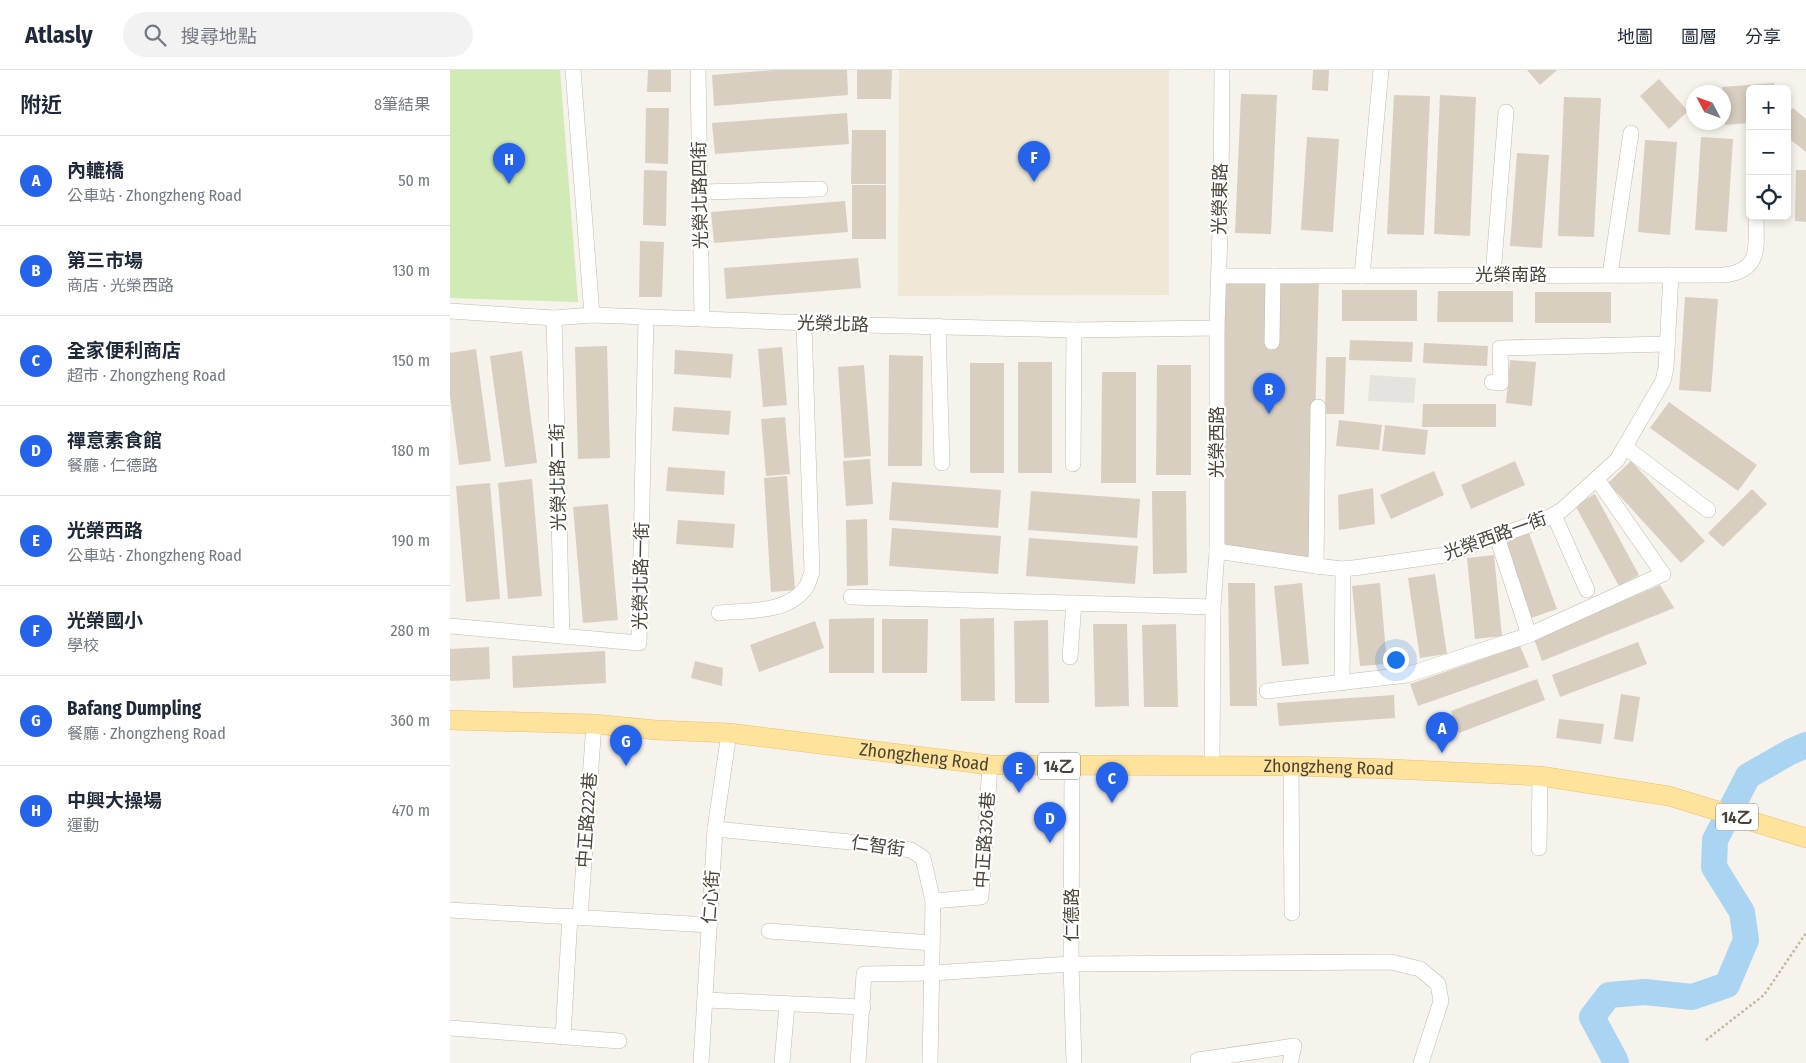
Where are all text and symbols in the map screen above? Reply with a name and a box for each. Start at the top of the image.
search box [123,12,473,57]
text: Atlasly [25,21,93,49]
icon: search [141,21,169,49]
text: 搜尋地點 [181,25,257,48]
text: 地圖 [1617,26,1653,48]
text: 圖層 [1681,26,1717,48]
text: 分享 [1745,26,1781,48]
north arrow [1686,85,1731,130]
map controls [1746,85,1791,220]
button: + [1746,85,1791,130]
text: 附近 [20,92,62,118]
text: 8筆結果 [374,95,430,114]
button: − [1746,130,1791,175]
street label: 光榮北路四街 [688,141,712,249]
pin: F [1018,141,1050,182]
pin: H [493,143,525,184]
text: 內轆橋 [67,159,124,182]
street label: 光榮東路 [1208,163,1232,235]
text: A [32,171,40,190]
text: 50 m [398,171,430,190]
button: locate [1746,175,1791,220]
text: 公車站 · Zhongzheng Road [67,186,242,205]
text: 第三市場 [67,249,143,272]
text: B [32,261,40,280]
text: 130 m [392,261,430,280]
street label: 光榮南路 [1475,264,1547,286]
text: 商店 · 光榮西路 [67,276,174,295]
street label: 光榮北路 [797,312,869,336]
text: 全家便利商店 [67,339,181,362]
text: C [32,351,40,370]
text: 150 m [392,351,430,370]
text: 超市 · Zhongzheng Road [67,366,226,385]
pin: B [1253,373,1285,414]
street label: 光榮西路 [1206,406,1228,478]
street label: 光榮北路二街 [546,423,570,531]
text: 禪意素食館 [67,429,162,452]
text: D [31,441,41,460]
text: 180 m [391,441,430,460]
text: 餐廳 · 仁德路 [67,456,158,475]
street label: 光榮西路一街 [1440,507,1550,565]
text: 光榮西路 [67,519,143,542]
street label: 光榮北路一街 [629,522,653,630]
text: E [32,531,40,550]
text: 190 m [392,531,430,550]
text: 公車站 · Zhongzheng Road [67,546,242,565]
text: 光榮國小 [67,609,143,632]
text: F [32,621,40,640]
text: 280 m [391,621,430,640]
text: 學校 [67,636,99,655]
your location [1383,647,1409,673]
text: Bafang Dumpling [67,697,201,720]
text: G [31,711,41,730]
text: 360 m [390,711,430,730]
pin: A [1426,712,1458,753]
text: 餐廳 · Zhongzheng Road [67,724,226,743]
pin: G [610,725,642,766]
street label: Zhongzheng Road [858,738,990,776]
pin: E [1003,752,1035,793]
road number: 14乙 [1038,752,1080,779]
street label: Zhongzheng Road [1263,755,1394,780]
pin: C [1096,762,1128,803]
street label: 中正路222巷 [573,771,601,869]
text: 中興大操場 [67,789,162,812]
street label: 中正路326巷 [971,791,999,889]
text: H [31,801,41,820]
text: 470 m [392,801,430,820]
pin: D [1034,802,1066,843]
road number: 14乙 [1716,804,1758,830]
text: 運動 [67,816,99,835]
street label: 仁智街 [850,831,906,861]
street label: 仁心街 [698,869,724,925]
street label: 仁德路 [1061,888,1083,942]

